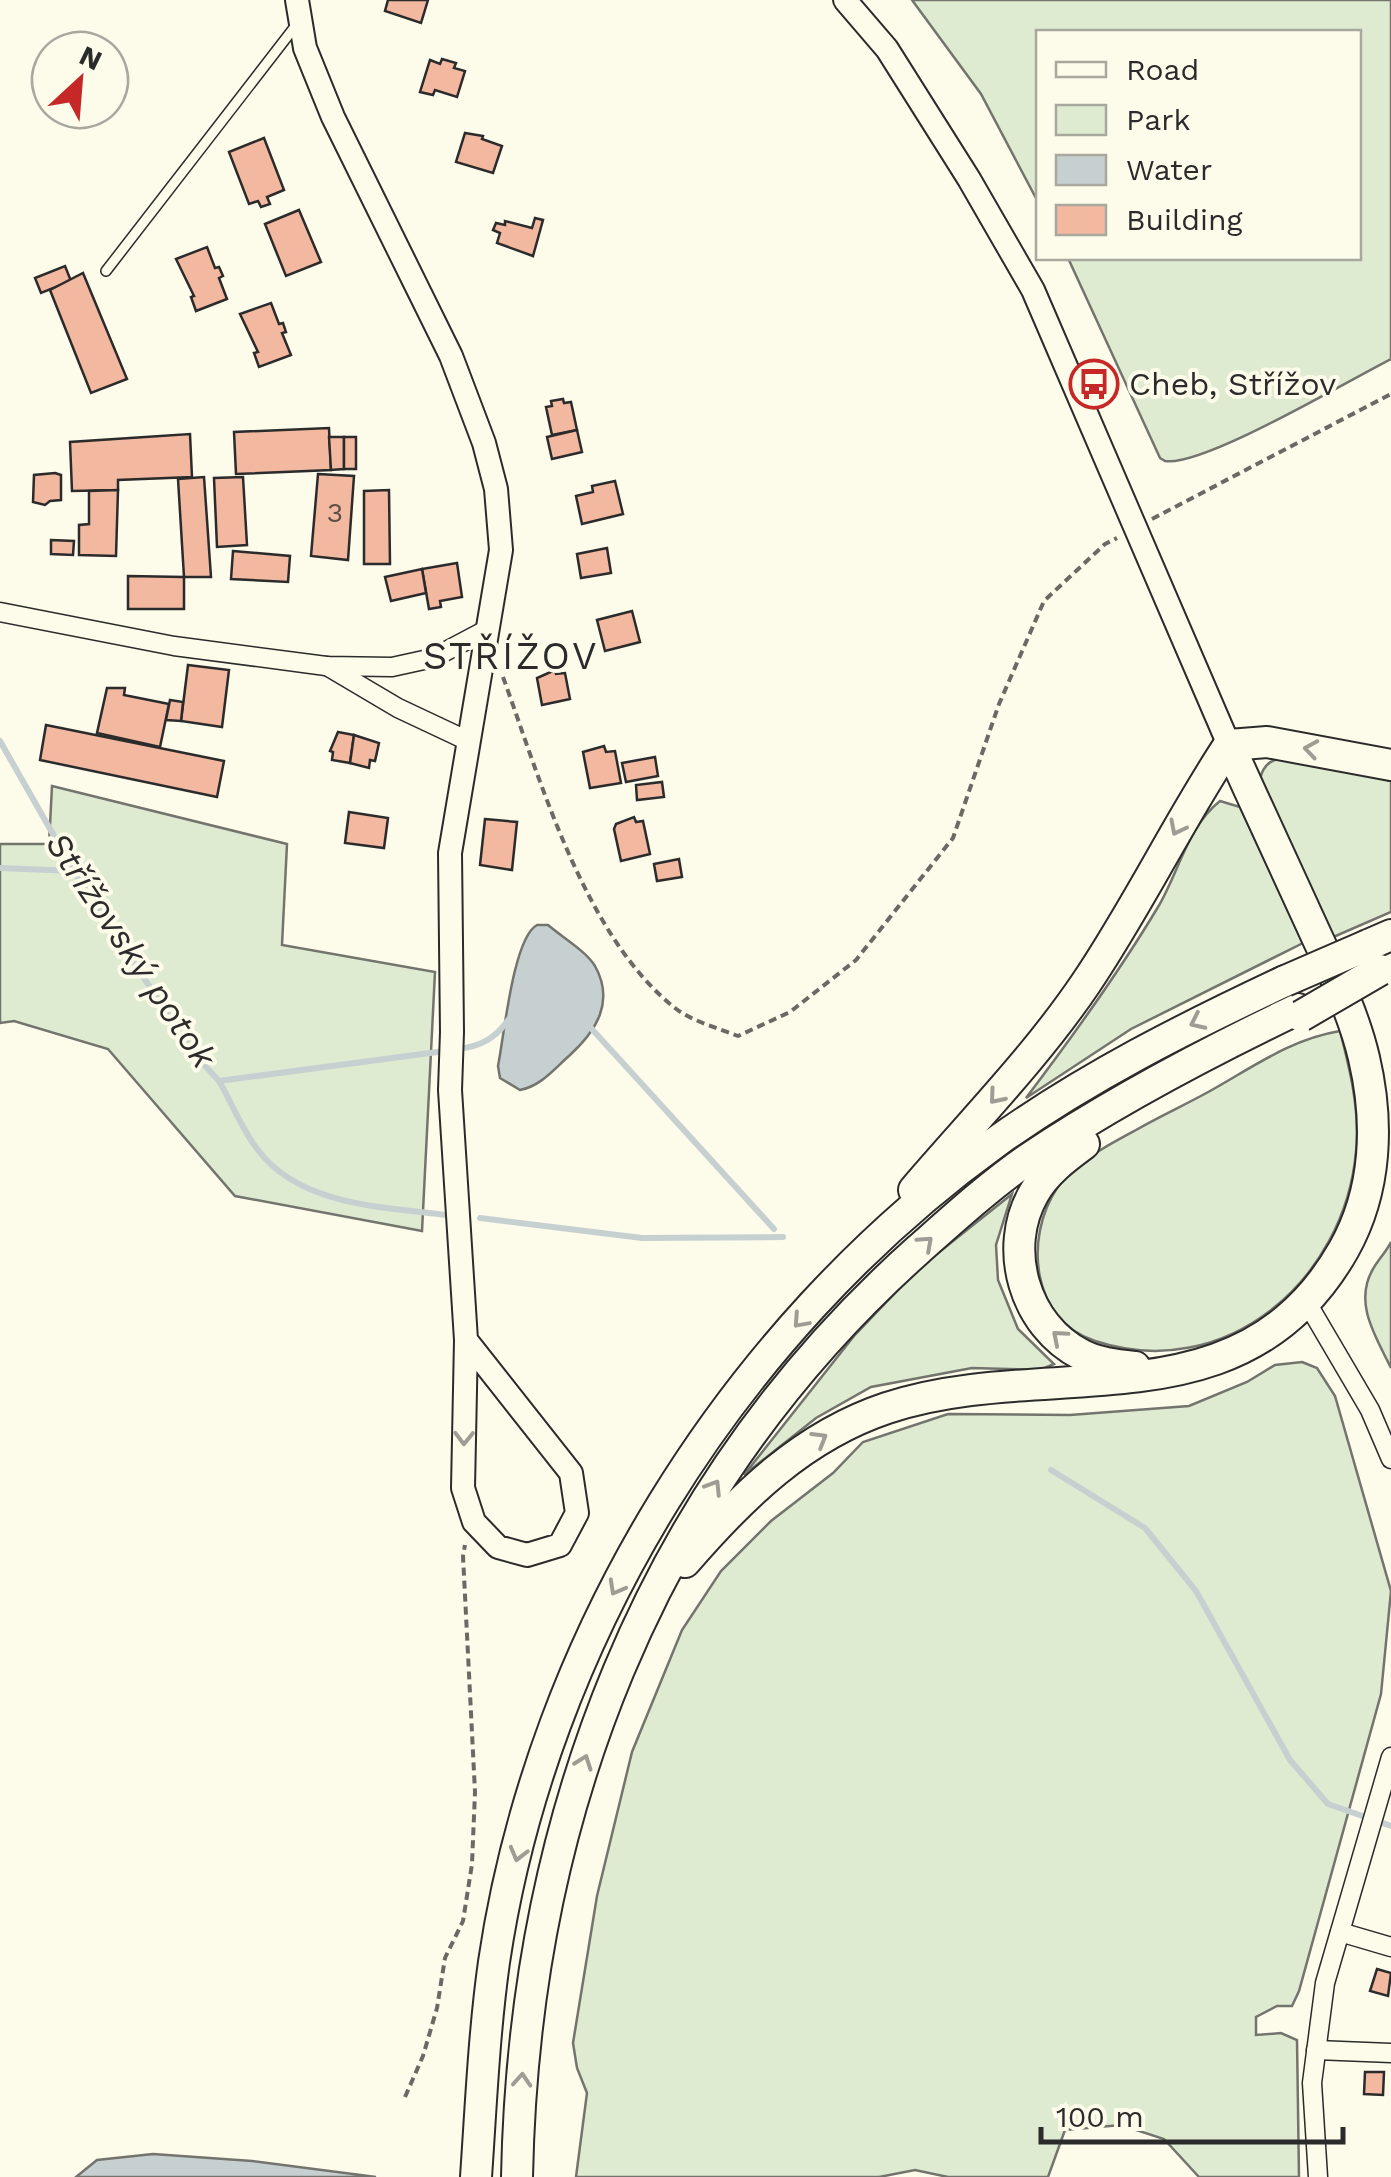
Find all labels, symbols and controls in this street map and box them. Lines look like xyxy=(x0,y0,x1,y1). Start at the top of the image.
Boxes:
north arrow xyxy=(30,30,130,130)
legend xyxy=(1036,30,1361,260)
text: N xyxy=(74,39,107,77)
text: Road xyxy=(1126,52,1199,87)
text: Park xyxy=(1126,102,1191,137)
text: Water xyxy=(1126,152,1212,187)
text: Building xyxy=(1126,202,1243,237)
bus stop icon: Cheb, Střížov xyxy=(1068,358,1120,410)
place label: Cheb, Střížov xyxy=(1129,365,1337,403)
house number: 3 xyxy=(327,496,343,529)
district label: STŘÍŽOV xyxy=(423,633,599,678)
one-way arrow xyxy=(1302,739,1319,760)
one-way arrow xyxy=(1170,817,1189,835)
water label: Střížovský potok xyxy=(37,824,226,1077)
one-way arrow xyxy=(1189,1010,1207,1030)
one-way arrow xyxy=(990,1085,1008,1103)
one-way arrow xyxy=(914,1236,933,1254)
one-way arrow xyxy=(794,1309,812,1328)
one-way arrow xyxy=(1052,1330,1070,1348)
one-way arrow xyxy=(454,1430,475,1446)
one-way arrow xyxy=(809,1432,827,1451)
one-way arrow xyxy=(702,1480,721,1498)
one-way arrow xyxy=(609,1577,629,1595)
one-way arrow xyxy=(572,1754,593,1771)
one-way arrow xyxy=(508,1845,529,1862)
one-way arrow xyxy=(511,2071,533,2087)
scale bar xyxy=(1041,2082,1344,2144)
text: 100 m xyxy=(1056,2099,1144,2134)

